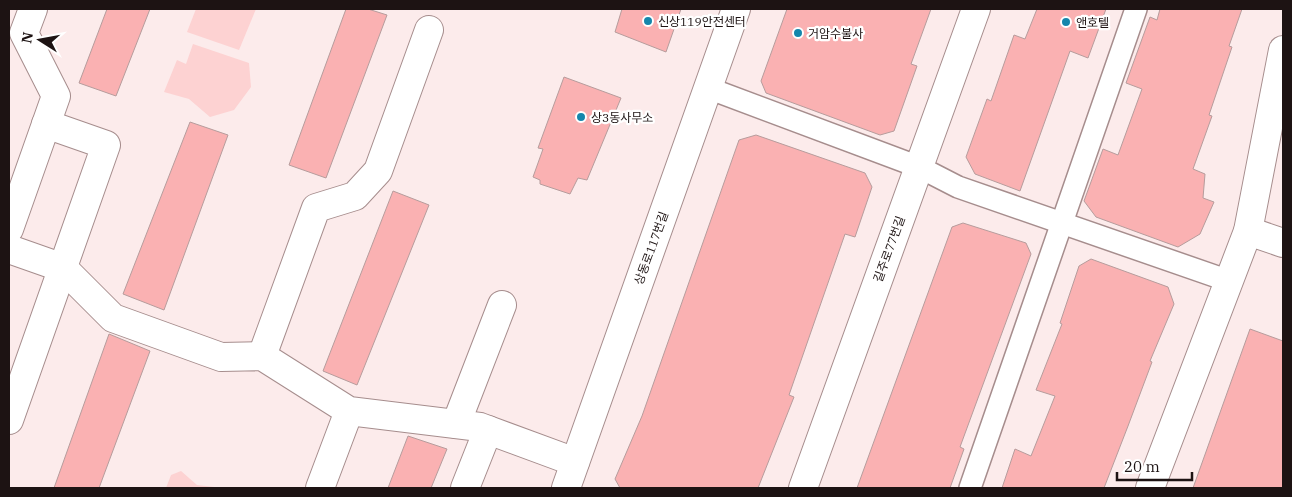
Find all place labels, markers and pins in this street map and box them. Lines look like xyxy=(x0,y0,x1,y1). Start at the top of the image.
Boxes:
place label: 신상119안전센터 xyxy=(658,14,746,29)
marker: 신상119안전센터 xyxy=(642,15,654,27)
place label: 앤호텔 xyxy=(1076,15,1109,30)
marker: 앤호텔 xyxy=(1060,16,1072,28)
place label: 거암수불사 xyxy=(808,26,863,41)
marker: 거암수불사 xyxy=(792,27,804,39)
place label: 상3동사무소 xyxy=(591,110,653,125)
marker: 상3동사무소 xyxy=(575,111,587,123)

